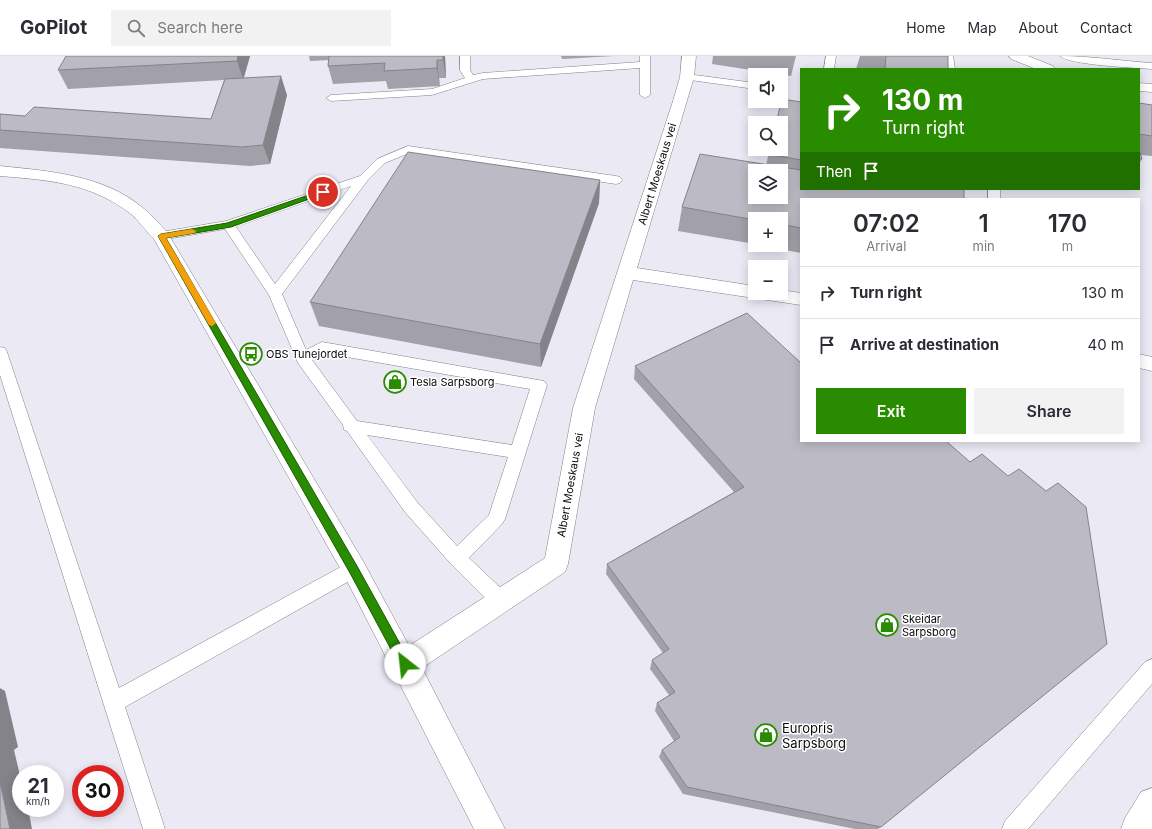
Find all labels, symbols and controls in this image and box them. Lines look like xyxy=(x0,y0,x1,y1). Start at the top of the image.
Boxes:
search box xyxy=(111,10,391,46)
text: GoPilot xyxy=(20,16,87,39)
icon: search xyxy=(125,17,147,39)
text: Search here xyxy=(157,18,243,37)
text: Home xyxy=(906,19,945,36)
text: Map xyxy=(967,19,997,36)
text: About xyxy=(1019,19,1058,36)
text: Contact xyxy=(1080,19,1132,36)
map controls xyxy=(748,68,788,300)
button: sound xyxy=(748,68,788,108)
text: 130 m xyxy=(882,83,963,117)
icon: right xyxy=(816,84,868,136)
button: search xyxy=(748,116,788,156)
text: Turn right xyxy=(882,117,965,138)
street label: Albert Moeskaus vei xyxy=(635,121,679,227)
icon: arrive xyxy=(860,160,882,182)
text: Then xyxy=(816,162,852,181)
button: layers xyxy=(748,164,788,204)
pin xyxy=(306,175,340,209)
icon: arrive xyxy=(312,181,334,203)
text: 07:02 xyxy=(853,209,920,238)
text: 1 xyxy=(979,209,989,238)
text: 170 xyxy=(1048,209,1087,238)
button: + xyxy=(748,212,788,252)
text: Arrival xyxy=(866,238,906,254)
text: min xyxy=(973,238,995,254)
text: m xyxy=(1062,238,1073,254)
button: − xyxy=(748,260,788,300)
icon: right xyxy=(816,282,838,304)
text: Turn right xyxy=(850,283,922,302)
text: 130 m xyxy=(1082,283,1124,302)
icon: arrive xyxy=(816,334,838,356)
text: Arrive at destination xyxy=(850,335,999,354)
text: 40 m xyxy=(1087,335,1124,354)
bus stop icon: OBS Tunejordet xyxy=(238,341,264,367)
place label: OBS Tunejordet xyxy=(266,347,348,361)
shop icon: Tesla Sarpsborg xyxy=(382,369,408,395)
place label: Tesla Sarpsborg xyxy=(410,375,495,389)
button: Exit xyxy=(816,388,966,434)
button: Share xyxy=(974,388,1124,434)
street label: Albert Moeskaus vei xyxy=(554,432,586,538)
shop icon: Skeidar Sarpsborg xyxy=(874,612,900,638)
place label: Skeidar Sarpsborg xyxy=(902,612,956,639)
position arrow xyxy=(384,643,426,685)
place label: Europris Sarpsborg xyxy=(782,720,846,751)
shop icon: Europris Sarpsborg xyxy=(753,722,779,748)
speed limit sign: 30 xyxy=(72,765,124,817)
text: 21 xyxy=(27,774,49,798)
text: km/h xyxy=(26,795,50,807)

